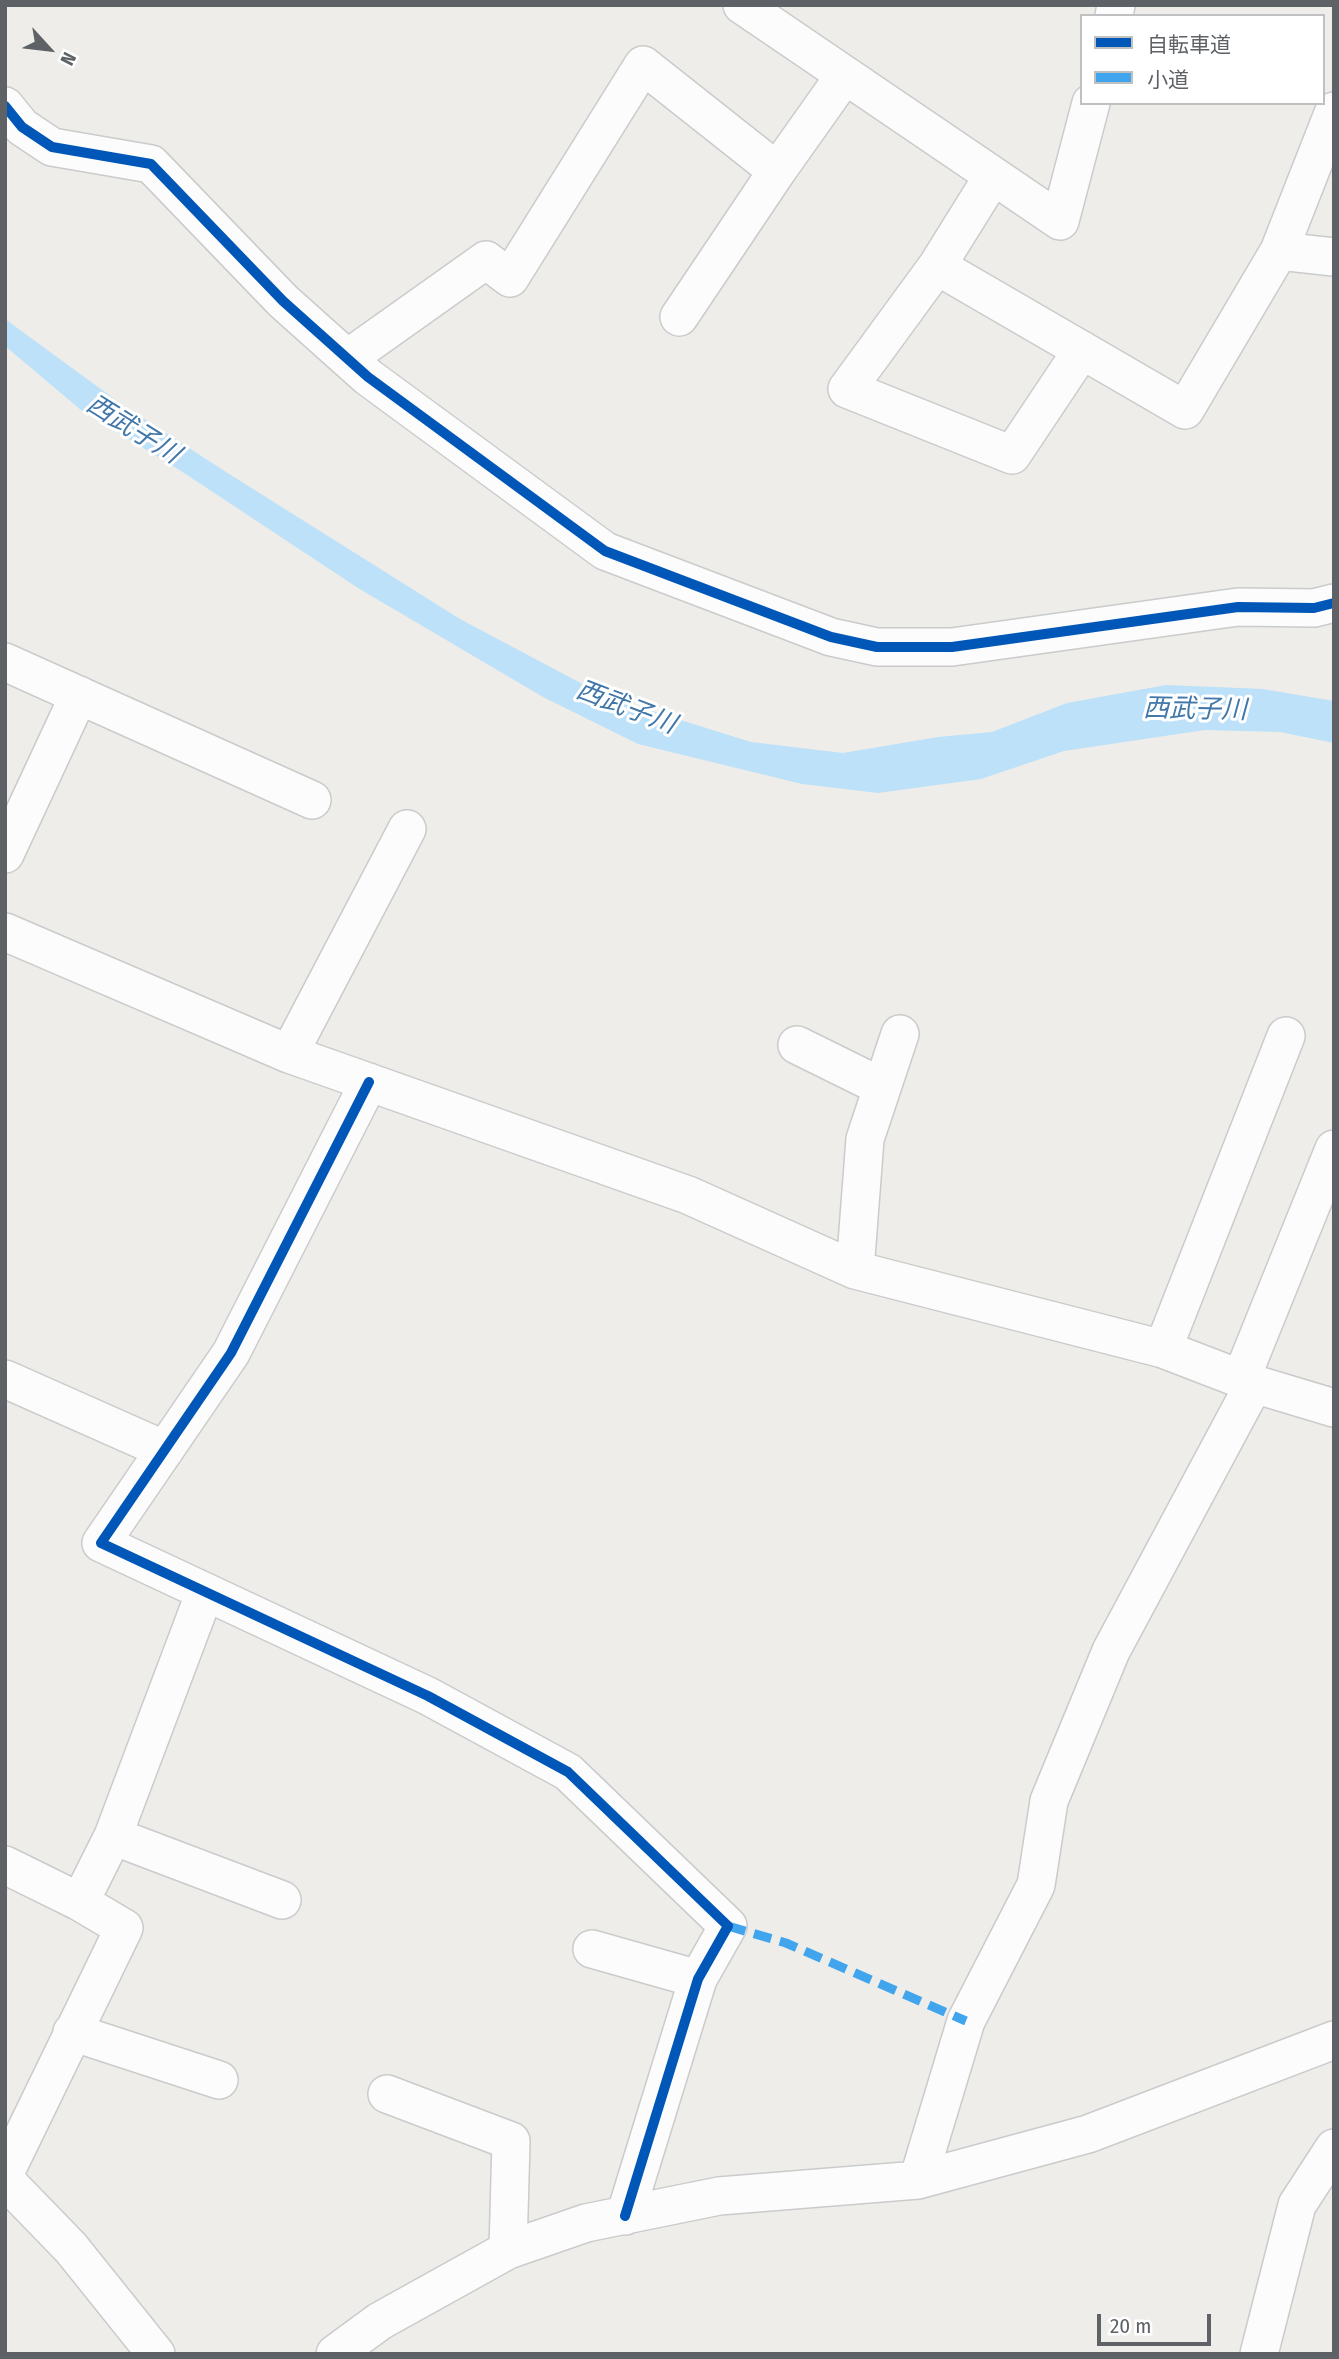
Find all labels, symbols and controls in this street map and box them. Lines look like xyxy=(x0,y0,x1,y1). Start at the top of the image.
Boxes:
north arrow xyxy=(14,14,84,84)
legend xyxy=(1080,14,1325,105)
text: 自転車道 xyxy=(1147,32,1231,58)
text: N xyxy=(55,48,81,69)
text: 小道 xyxy=(1147,67,1189,93)
water label: 西武子川 xyxy=(81,389,185,471)
water label: 西武子川 xyxy=(572,675,680,741)
water label: 西武子川 xyxy=(1143,693,1247,727)
scale bar xyxy=(1101,2300,1215,2344)
text: 20 m xyxy=(1110,2313,1151,2339)

